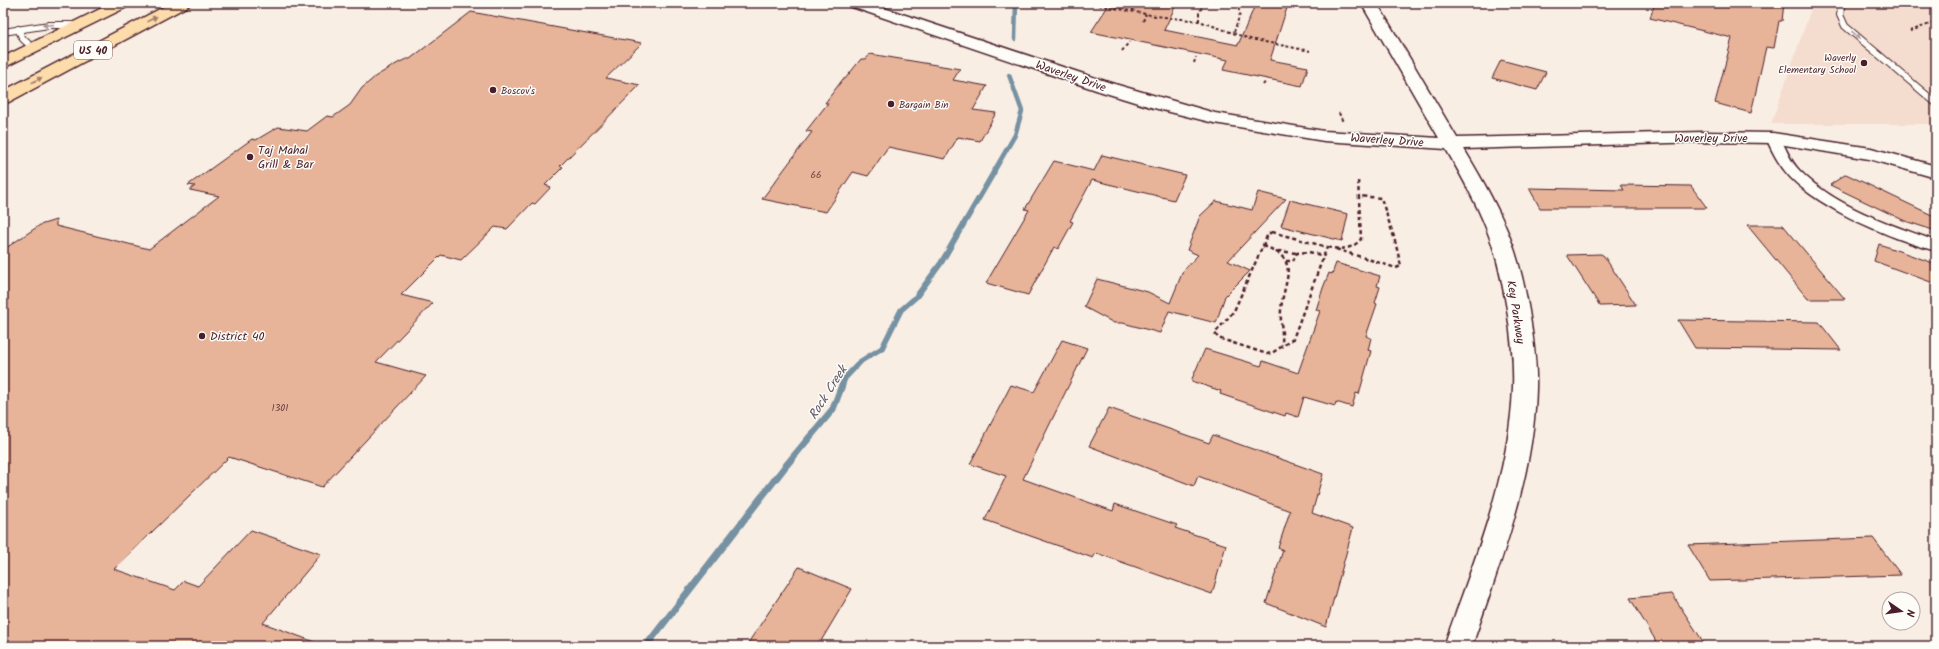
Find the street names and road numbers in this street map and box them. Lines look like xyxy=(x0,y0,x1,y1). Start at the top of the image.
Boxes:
road number: US 40 xyxy=(74,41,112,59)
street label: Waverley Drive xyxy=(1033,56,1109,98)
street label: Waverley Drive xyxy=(1350,128,1425,153)
street label: Waverley Drive xyxy=(1674,129,1748,148)
street label: Key Parkway xyxy=(1501,279,1530,346)

